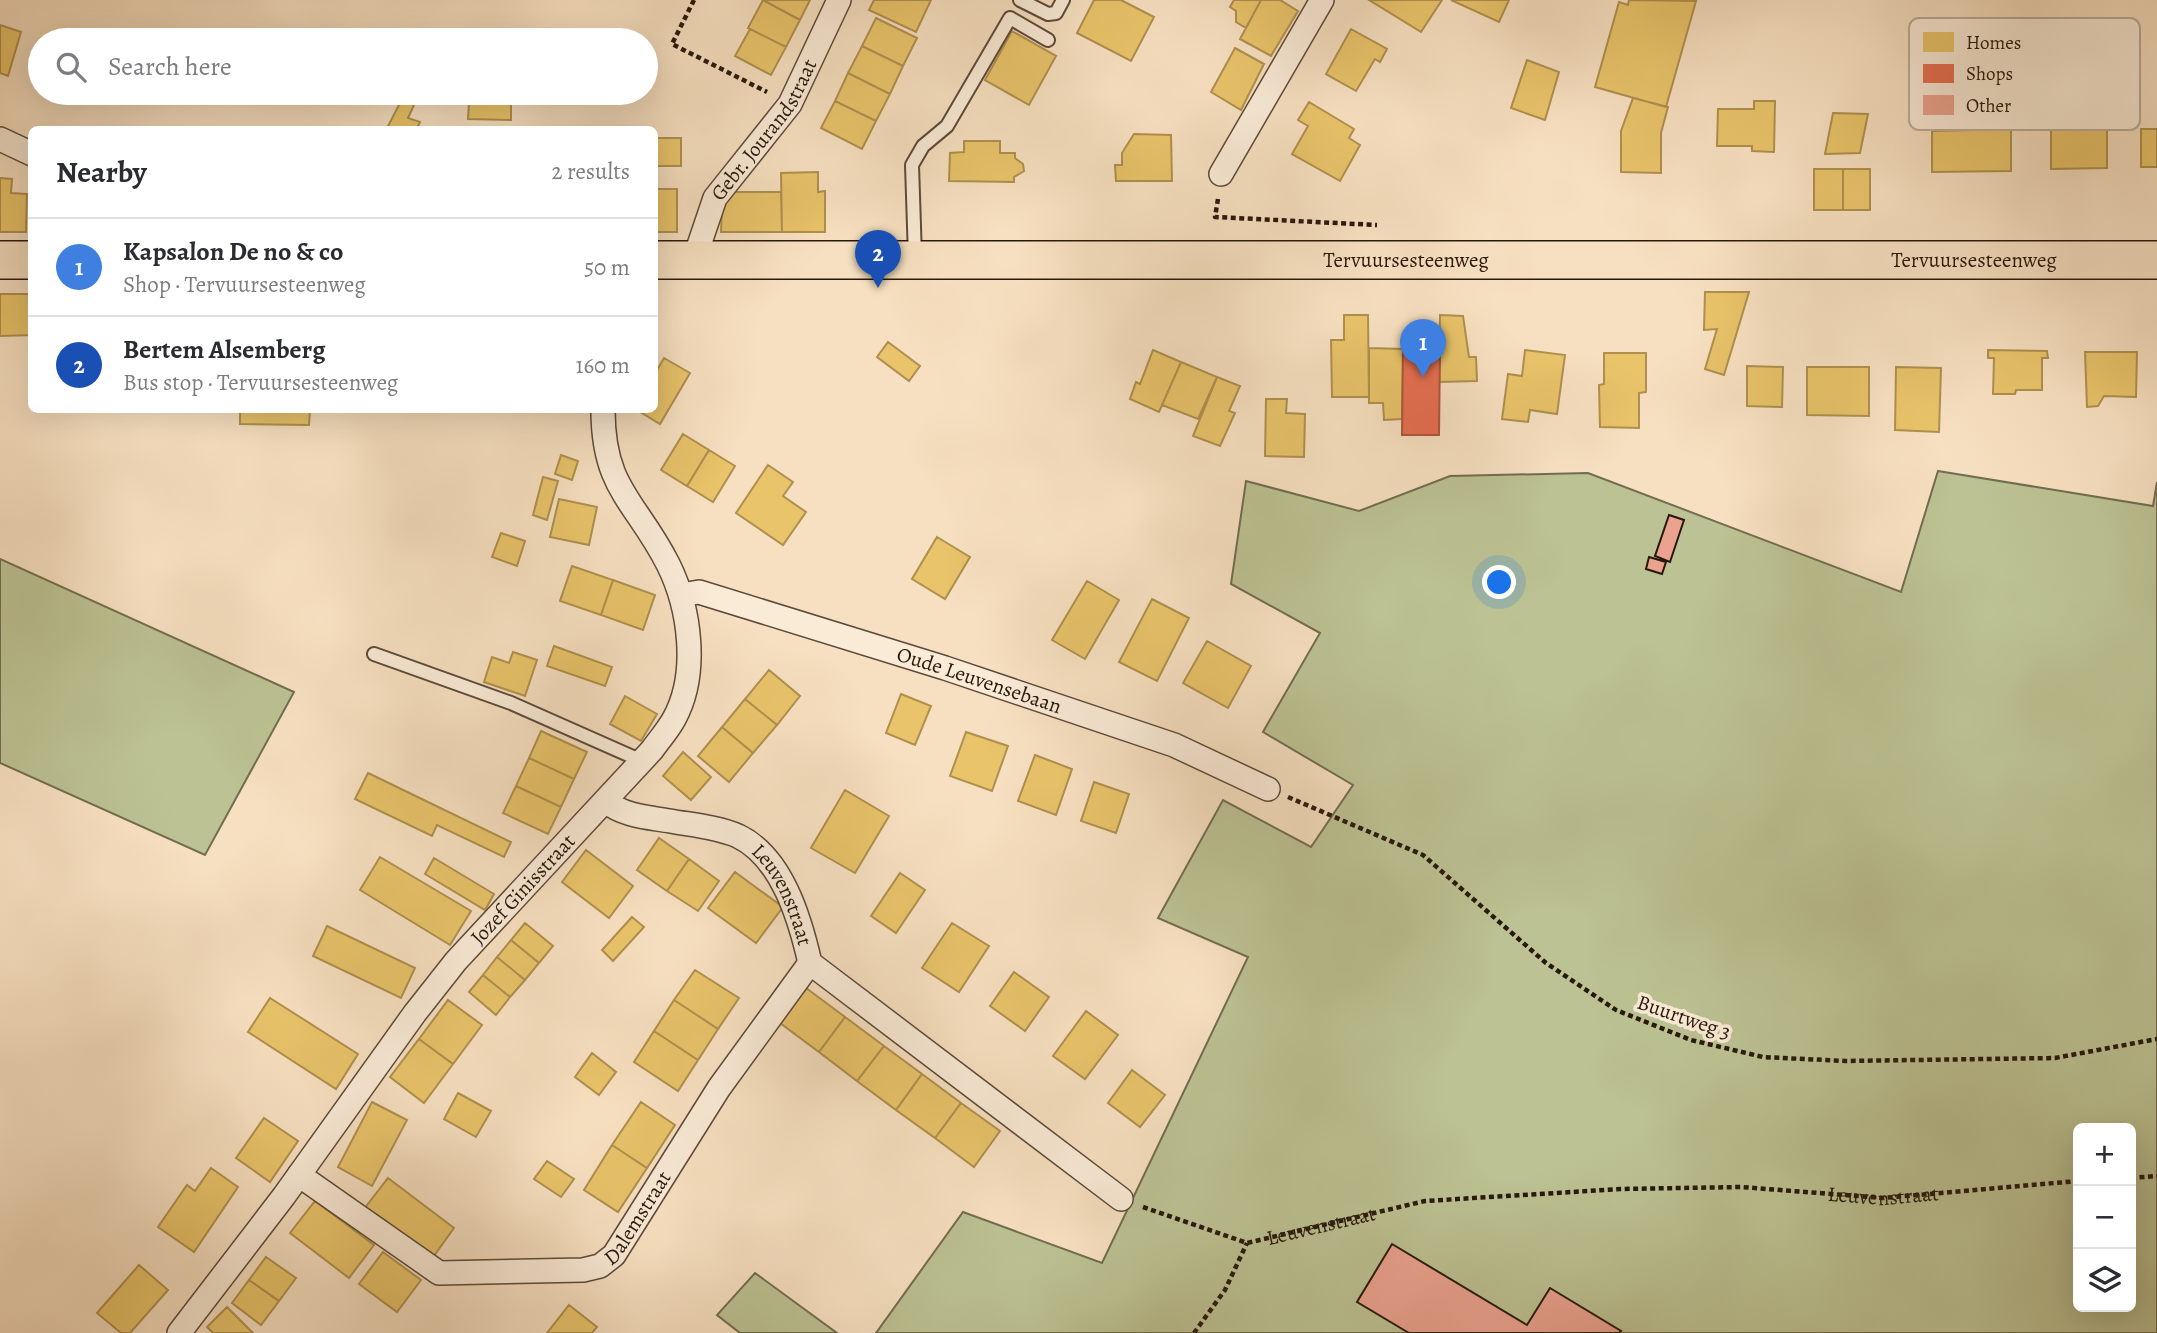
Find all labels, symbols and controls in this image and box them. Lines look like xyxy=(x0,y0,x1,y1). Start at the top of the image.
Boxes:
legend xyxy=(1909,18,2140,130)
search box xyxy=(28,28,658,105)
text: Homes xyxy=(1966,30,2021,56)
icon: search xyxy=(52,48,90,86)
text: Search here xyxy=(108,49,232,84)
street label: Gebr. Jourandstraat xyxy=(704,54,823,206)
text: Shops xyxy=(1966,61,2013,87)
text: Other xyxy=(1966,93,2011,119)
text: Nearby xyxy=(56,152,147,192)
text: 2 results xyxy=(552,156,630,187)
pin: 2 xyxy=(855,230,901,288)
text: Kapsalon De no & co xyxy=(123,234,343,269)
street label: Tervuursesteenweg xyxy=(1323,246,1489,274)
street label: Tervuursesteenweg xyxy=(1891,246,2057,274)
text: 1 xyxy=(75,252,83,283)
text: 50 m xyxy=(584,252,630,283)
text: Shop · Tervuursesteenweg xyxy=(123,269,366,300)
pin: 1 xyxy=(1400,319,1446,377)
text: Bertem Alsemberg xyxy=(123,332,325,367)
text: 2 xyxy=(73,350,85,381)
text: 160 m xyxy=(576,350,630,381)
text: Bus stop · Tervuursesteenweg xyxy=(123,367,398,398)
your location xyxy=(1482,565,1516,599)
street label: Oude Leuvensebaan xyxy=(893,640,1065,720)
street label: Jozef Ginisstraat xyxy=(464,828,581,951)
street label: Leuvenstraat xyxy=(746,837,819,949)
street label: Buurtweg 3 xyxy=(1633,988,1735,1046)
map controls xyxy=(2073,1123,2136,1312)
button: + xyxy=(2073,1123,2136,1186)
street label: Dalemstraat xyxy=(598,1165,678,1272)
street label: Leuvenstraat xyxy=(1827,1179,1940,1212)
button: − xyxy=(2073,1186,2136,1249)
street label: Leuvenstraat xyxy=(1264,1199,1378,1252)
button: layers xyxy=(2073,1249,2136,1312)

